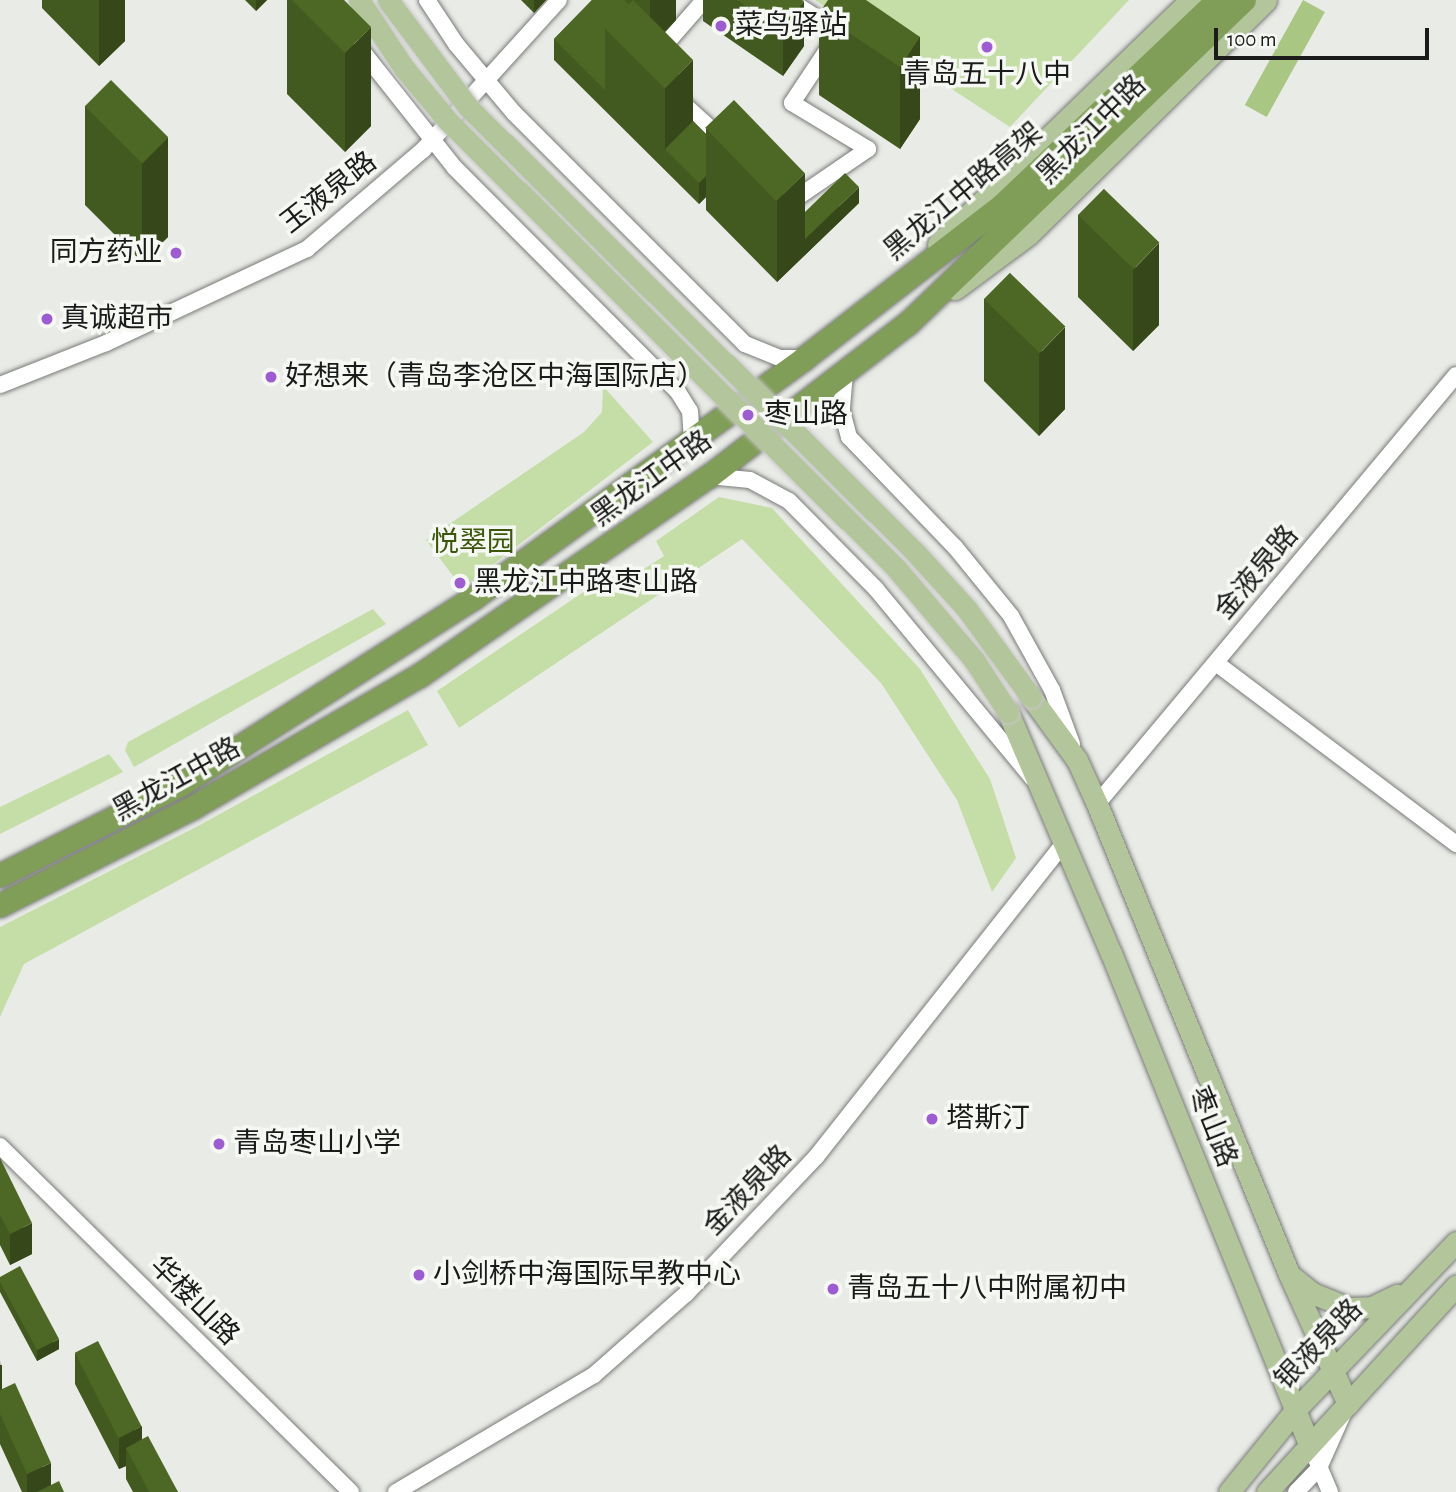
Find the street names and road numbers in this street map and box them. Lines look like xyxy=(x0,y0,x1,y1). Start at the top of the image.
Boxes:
street label: 黑龙江中路 xyxy=(1031,69,1153,191)
street label: 黑龙江中路高架 xyxy=(878,116,1050,268)
street label: 玉液泉路 xyxy=(275,145,383,241)
street label: 黑龙江中路 xyxy=(585,424,719,534)
street label: 金液泉路 xyxy=(1208,519,1306,627)
street label: 黑龙江中路 xyxy=(108,731,246,829)
street label: 枣山路 xyxy=(1181,1082,1243,1172)
street label: 金液泉路 xyxy=(697,1139,799,1243)
street label: 华楼山路 xyxy=(143,1250,245,1352)
street label: 银液泉路 xyxy=(1268,1293,1370,1397)

